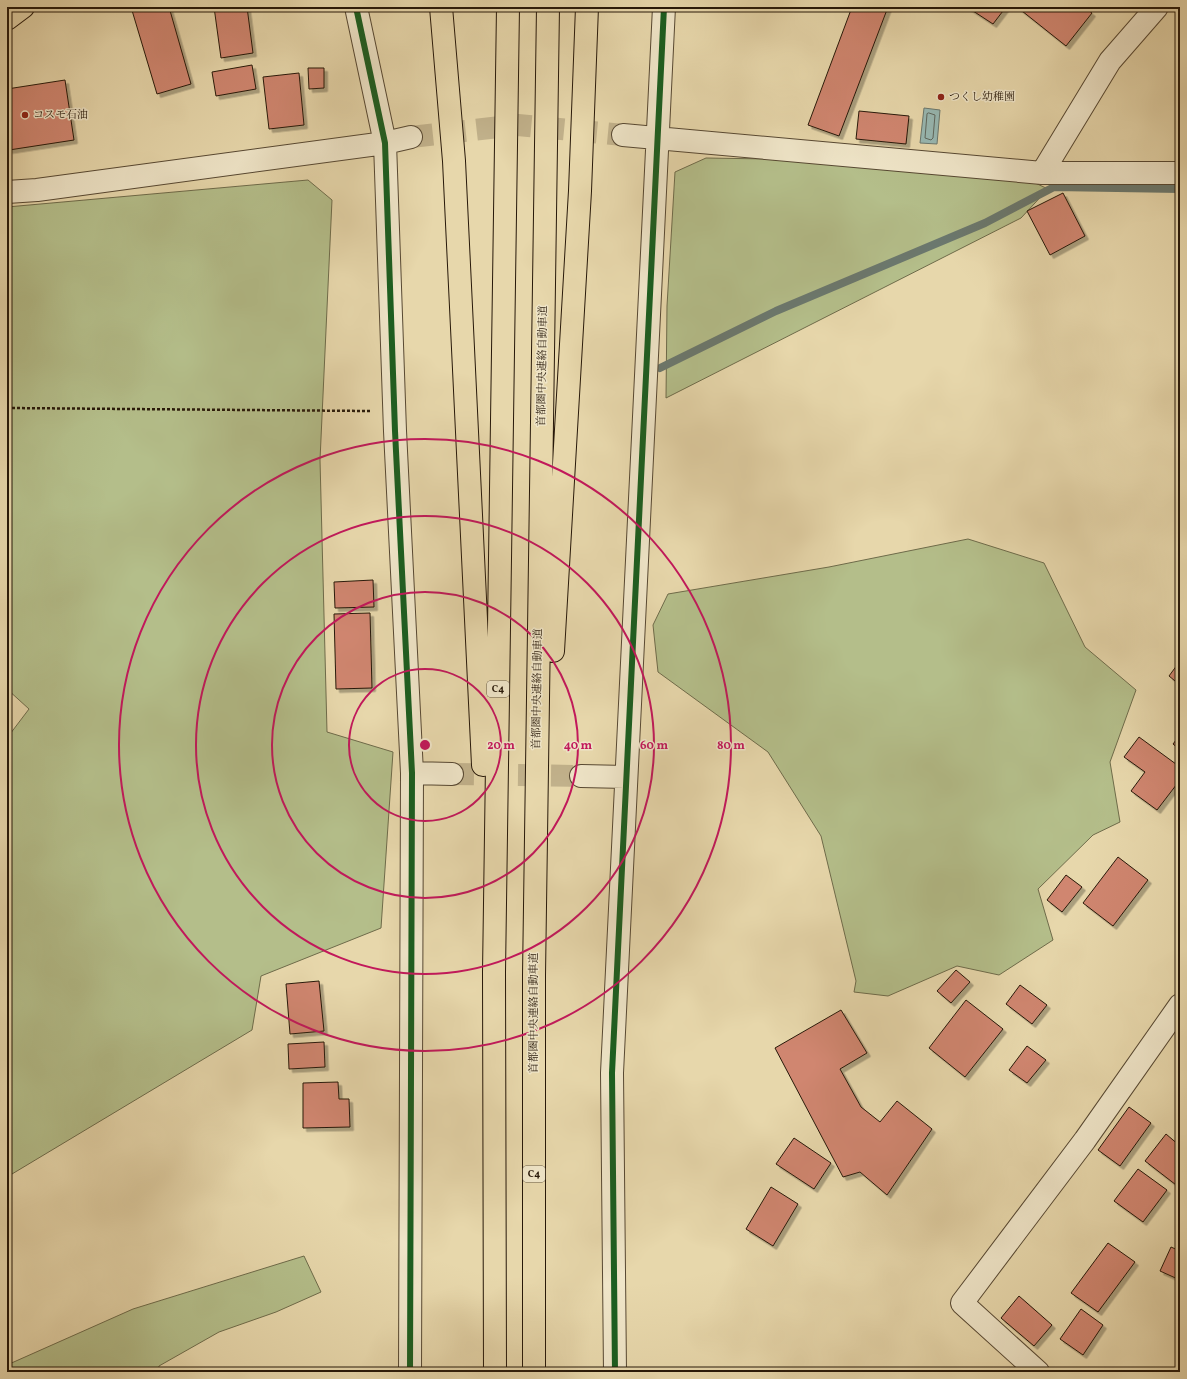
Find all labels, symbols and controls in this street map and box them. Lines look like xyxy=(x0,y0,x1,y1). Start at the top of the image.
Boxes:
place label: つくし幼稚園 xyxy=(949,90,1015,105)
marker: つくし幼稚園 xyxy=(936,92,946,102)
place label: コスモ石油 xyxy=(33,108,88,123)
marker: コスモ石油 xyxy=(20,110,30,120)
street label: 首都圏中央連絡自動車道 xyxy=(534,305,552,427)
street label: 首都圏中央連絡自動車道 xyxy=(529,628,547,750)
road number: C4 xyxy=(487,681,509,697)
centre of rings xyxy=(418,738,432,752)
text: 20 m xyxy=(487,738,515,754)
text: 40 m xyxy=(564,738,593,754)
text: 60 m xyxy=(640,738,668,754)
text: 80 m xyxy=(717,738,745,754)
street label: 首都圏中央連絡自動車道 xyxy=(527,953,542,1074)
road number: C4 xyxy=(523,1166,545,1182)

